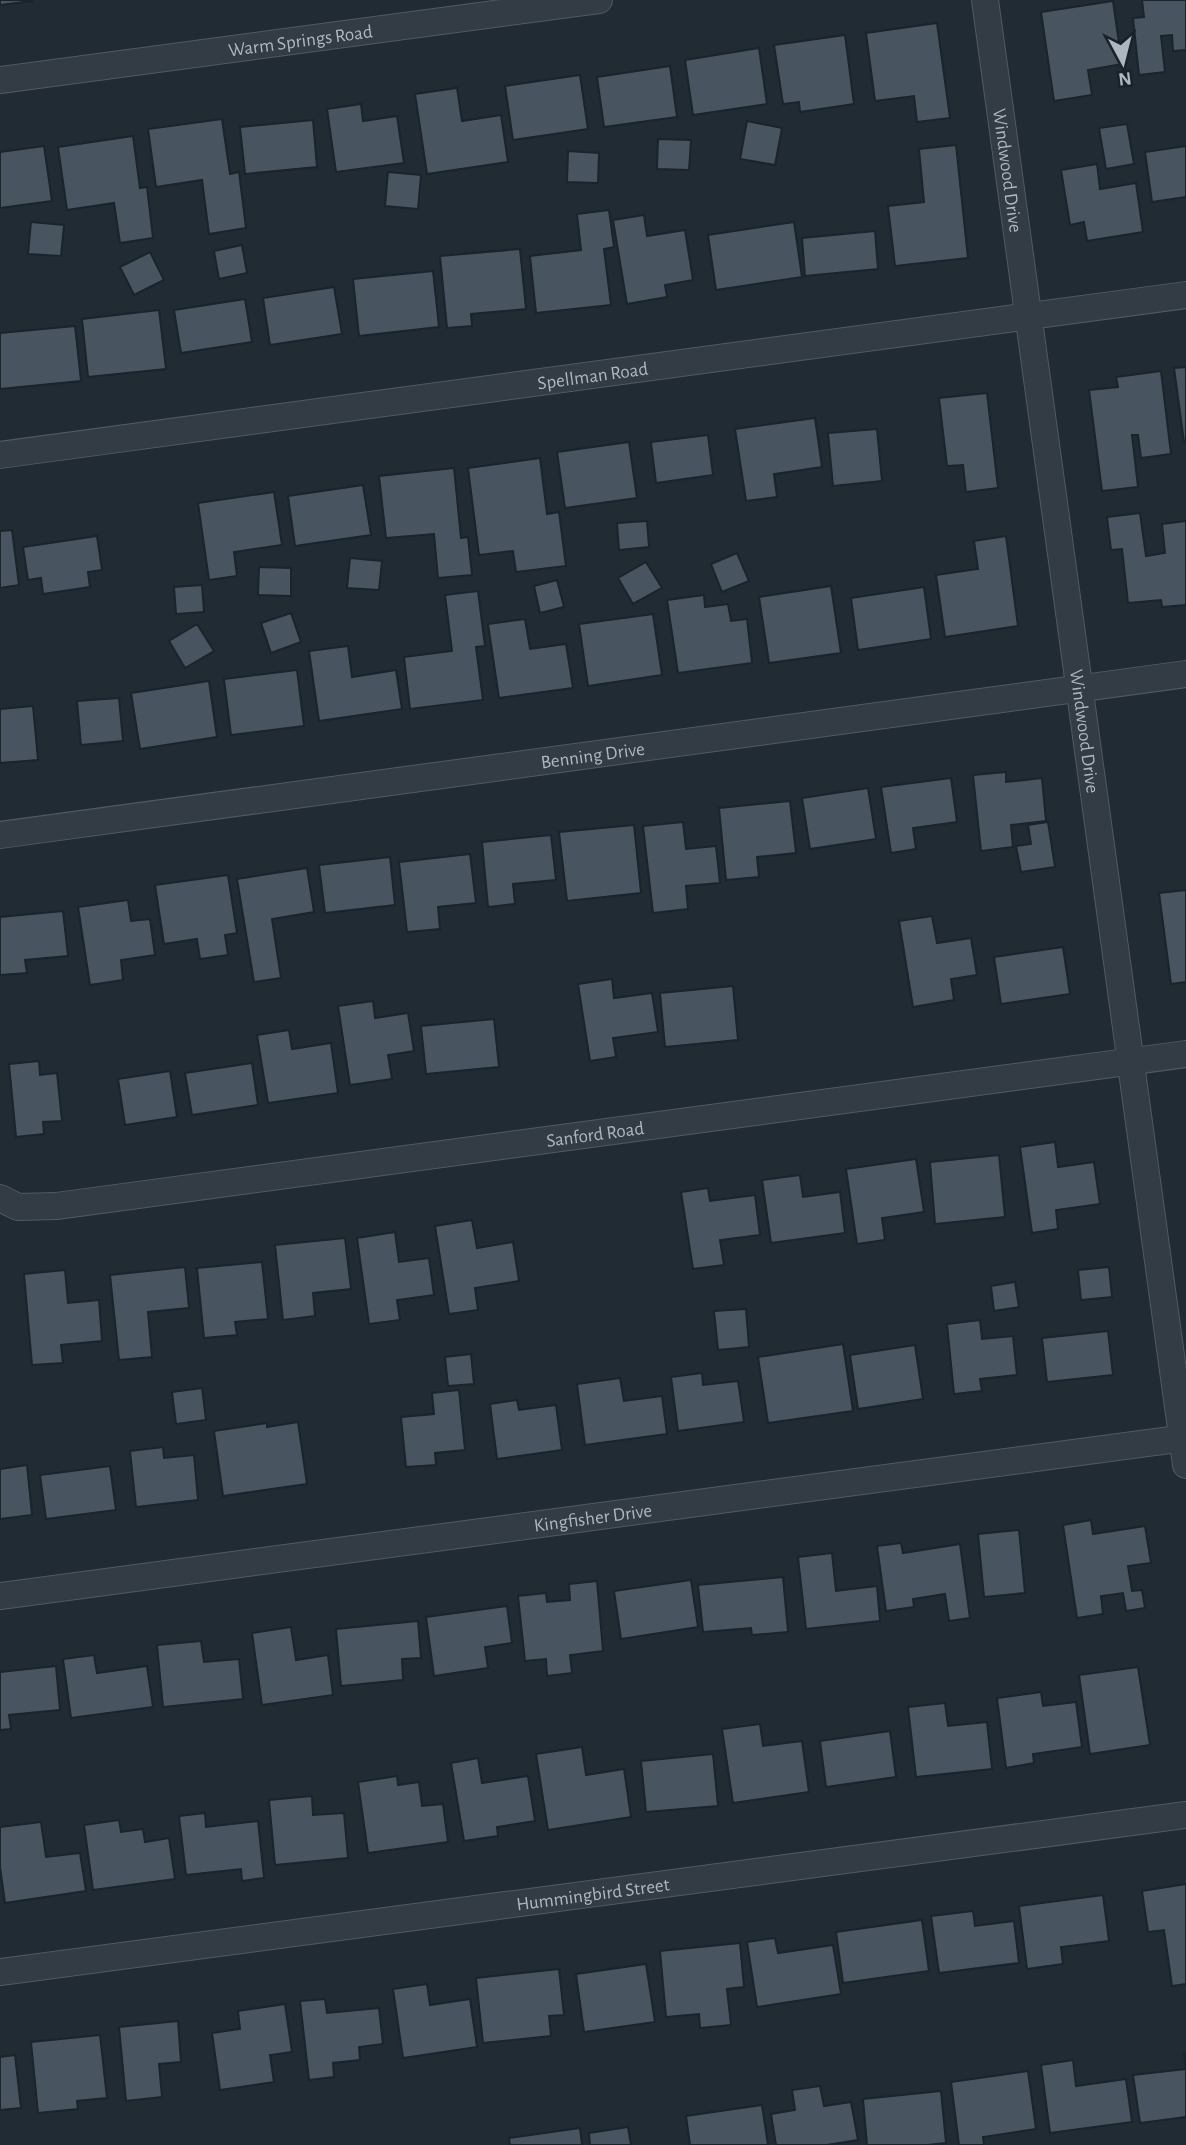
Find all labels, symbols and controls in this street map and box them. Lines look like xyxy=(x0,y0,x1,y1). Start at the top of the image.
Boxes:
street label: Warm Springs Road xyxy=(227,22,374,60)
north arrow xyxy=(1088,28,1158,98)
text: N xyxy=(1117,68,1133,89)
street label: Windwood Drive xyxy=(989,107,1025,234)
street label: Spellman Road xyxy=(536,360,649,393)
street label: Windwood Drive xyxy=(1066,668,1102,795)
street label: Benning Drive xyxy=(540,740,646,772)
street label: Sanford Road xyxy=(545,1119,645,1151)
street label: Kingfisher Drive xyxy=(533,1501,653,1536)
street label: Hummingbird Street xyxy=(515,1875,671,1915)

